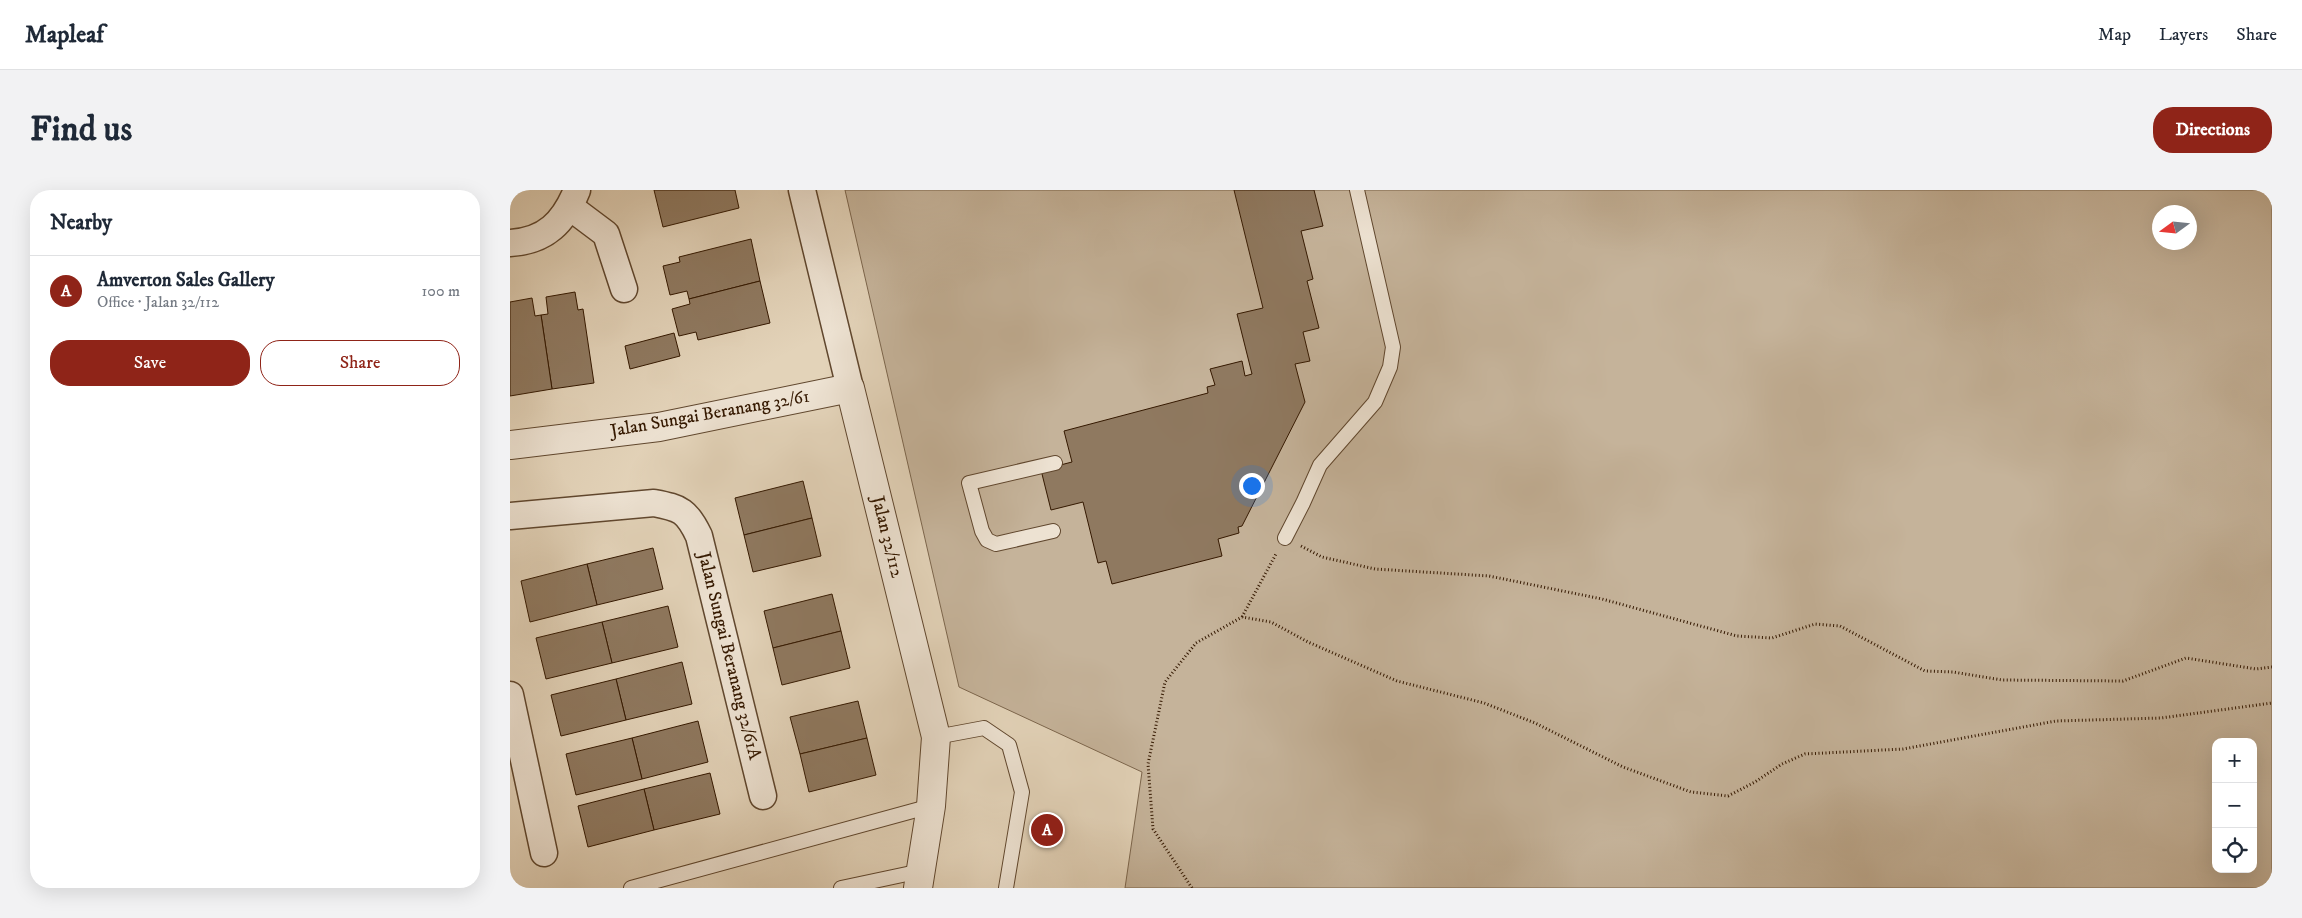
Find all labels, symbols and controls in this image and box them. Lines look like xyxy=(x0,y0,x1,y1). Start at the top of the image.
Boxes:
text: Mapleaf xyxy=(25,20,104,50)
text: Map xyxy=(2098,24,2131,46)
text: Layers xyxy=(2159,24,2208,46)
text: Share xyxy=(2236,24,2277,46)
button: Directions xyxy=(2153,107,2272,153)
text: Find us xyxy=(30,108,132,152)
north arrow xyxy=(2152,205,2197,250)
text: Nearby xyxy=(50,210,112,236)
text: Amverton Sales Gallery xyxy=(97,269,274,292)
text: A xyxy=(61,281,71,301)
text: 100 m xyxy=(422,281,460,301)
text: Office · Jalan 32/112 xyxy=(97,292,219,312)
button: Save xyxy=(50,340,250,386)
button: Share xyxy=(260,340,460,386)
street label: Jalan Sungai Beranang 32/61 xyxy=(607,386,811,443)
your location xyxy=(1239,473,1265,499)
street label: Jalan 32/112 xyxy=(866,492,908,580)
street label: Jalan Sungai Beranang 32/61A xyxy=(692,548,766,763)
map controls xyxy=(2212,738,2257,873)
button: + xyxy=(2212,738,2257,783)
button: − xyxy=(2212,783,2257,828)
pin: A xyxy=(1031,811,1063,849)
button: locate xyxy=(2212,828,2257,873)

